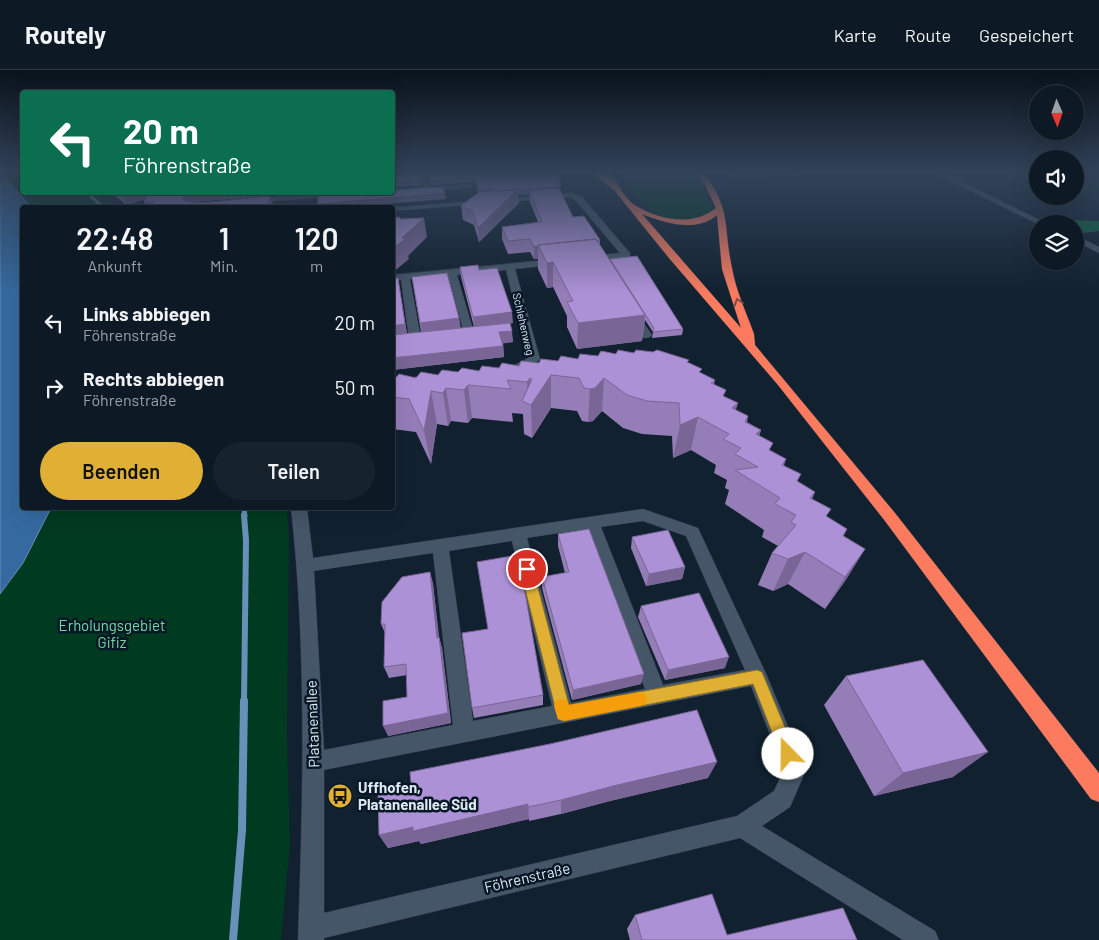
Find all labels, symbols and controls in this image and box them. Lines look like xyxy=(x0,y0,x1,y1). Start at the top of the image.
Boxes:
text: Routely xyxy=(25,20,106,49)
text: Karte xyxy=(834,24,877,46)
text: Route xyxy=(905,24,951,46)
text: Gespeichert xyxy=(979,24,1074,46)
north arrow xyxy=(1029,85,1084,140)
map controls xyxy=(1029,85,1084,270)
text: 20 m xyxy=(123,109,199,151)
icon: left xyxy=(40,110,105,175)
button: sound xyxy=(1029,150,1084,205)
text: Föhrenstraße xyxy=(123,151,252,177)
button: layers xyxy=(1029,215,1084,270)
text: 22:48 xyxy=(76,220,154,256)
text: 1 xyxy=(219,220,229,256)
text: 120 xyxy=(295,220,339,256)
text: Ankunft xyxy=(87,256,142,275)
text: Min. xyxy=(210,256,238,275)
text: m xyxy=(310,256,323,275)
street label: Schlehenweg xyxy=(511,292,538,357)
one-way arrow xyxy=(734,299,744,307)
text: Links abbiegen xyxy=(83,302,210,325)
icon: left xyxy=(40,309,68,337)
text: 20 m xyxy=(335,311,375,334)
text: Föhrenstraße xyxy=(83,325,176,344)
text: Rechts abbiegen xyxy=(83,367,224,390)
icon: right xyxy=(40,374,68,402)
text: 50 m xyxy=(335,376,375,399)
text: Föhrenstraße xyxy=(83,390,176,409)
button: Beenden xyxy=(40,442,203,500)
button: Teilen xyxy=(213,442,375,500)
pin xyxy=(506,548,548,590)
icon: arrive xyxy=(513,555,541,583)
park label: Erholungsgebiet Gifiz xyxy=(59,616,165,651)
street label: Platanenallee xyxy=(301,680,323,768)
position arrow xyxy=(761,727,813,779)
place label: Uffhofen, Platanenallee Süd xyxy=(358,778,477,813)
bus stop icon: Uffhofen, Platanenallee Süd xyxy=(327,783,353,809)
street label: Föhrenstraße xyxy=(482,858,572,896)

